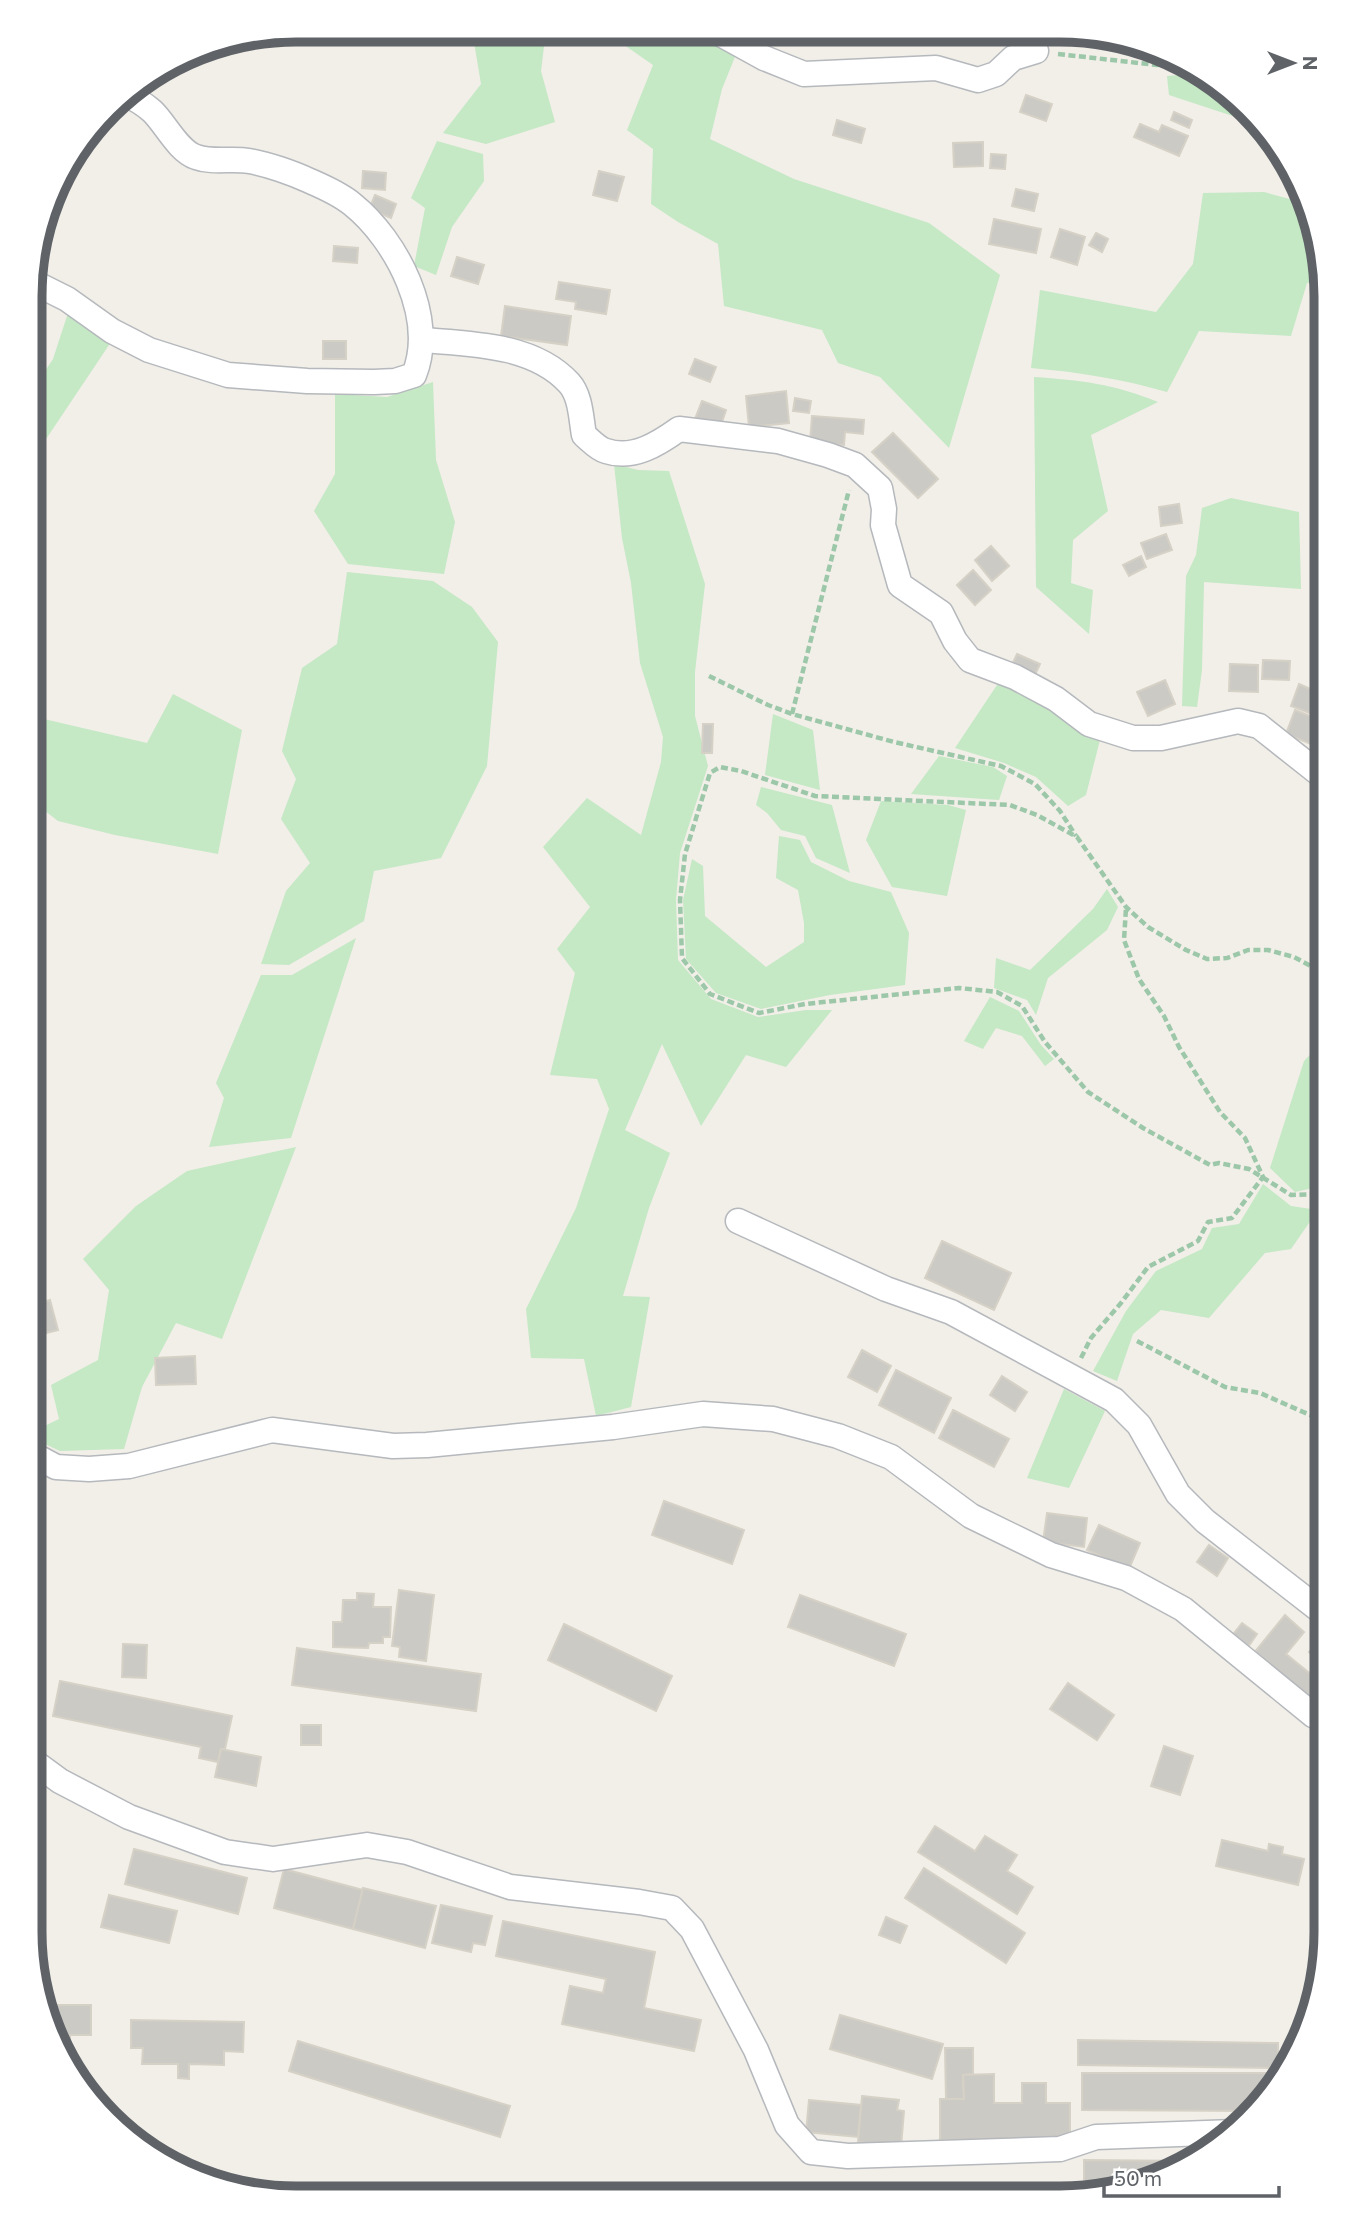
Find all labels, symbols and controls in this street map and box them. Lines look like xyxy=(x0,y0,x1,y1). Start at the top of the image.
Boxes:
north arrow xyxy=(1258,28,1328,98)
text: N xyxy=(1299,56,1322,70)
scale bar xyxy=(1104,2154,1279,2198)
text: 50 m xyxy=(1114,2165,1162,2190)

